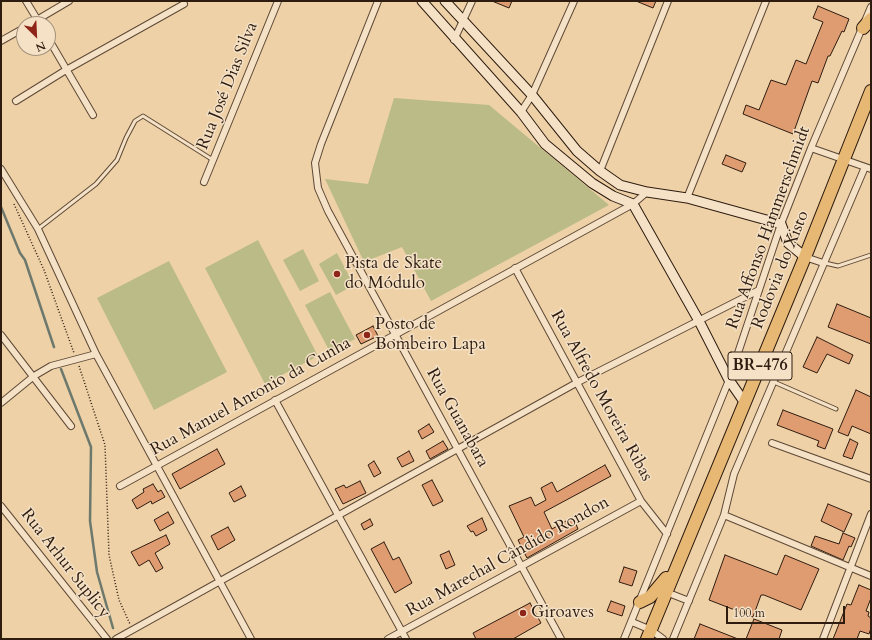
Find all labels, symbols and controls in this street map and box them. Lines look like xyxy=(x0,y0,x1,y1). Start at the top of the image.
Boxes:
north arrow xyxy=(16,16,56,56)
street label: Rua José Dias Silva xyxy=(193,19,263,153)
text: N xyxy=(33,38,48,55)
street label: Rua Affonso Hammerschmidt xyxy=(723,124,815,332)
street label: Rodovia do Xisto xyxy=(748,208,814,332)
place label: Pista de Skate do Módulo xyxy=(345,254,442,294)
marker: Pista de Skate do Módulo xyxy=(332,269,342,279)
street label: Rua Alfredo Moreira Ribas xyxy=(546,307,656,485)
place label: Posto de Bombeiro Lapa xyxy=(375,315,486,355)
marker: Posto de Bombeiro Lapa xyxy=(362,330,372,340)
street label: Rua Manuel Antonio da Cunha xyxy=(147,333,355,461)
road number: BR-476 xyxy=(728,352,792,380)
street label: Rua Guanabara xyxy=(421,365,493,471)
street label: Rua Marechal Cândido Rondon xyxy=(403,493,613,621)
street label: Rua Arhur Suplicy xyxy=(16,505,114,623)
scale bar xyxy=(728,598,847,624)
place label: Giroaves xyxy=(531,603,594,623)
text: 100 m xyxy=(733,605,765,621)
marker: Giroaves xyxy=(518,608,528,618)

